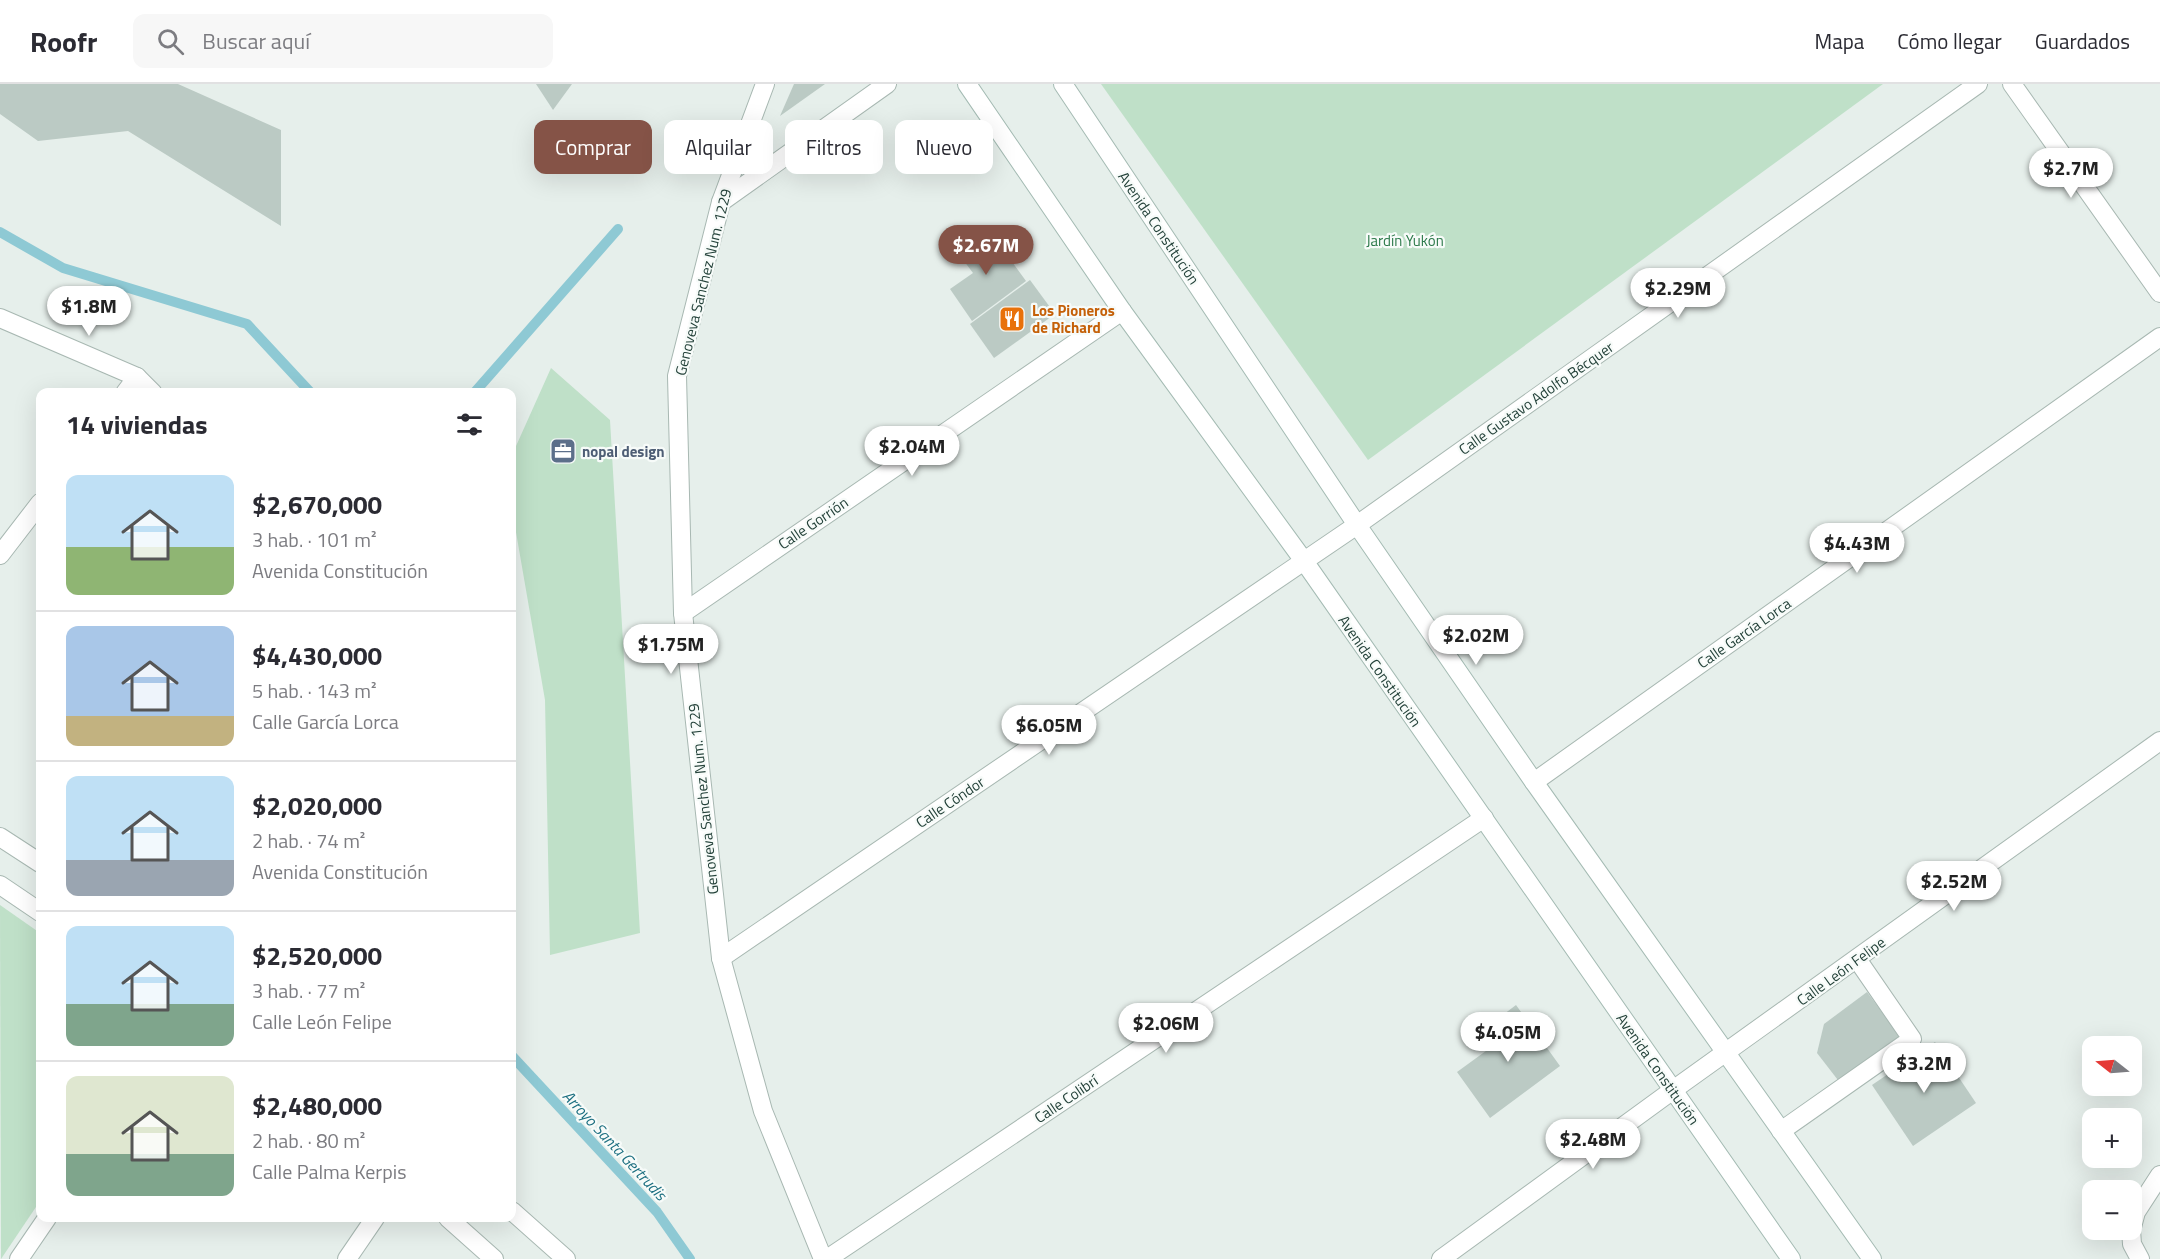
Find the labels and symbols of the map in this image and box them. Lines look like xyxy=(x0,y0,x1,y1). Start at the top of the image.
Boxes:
pin: $2.7M xyxy=(2029,148,2113,199)
street label: Avenida Constitución xyxy=(1113,167,1205,289)
street label: Genoveva Sanchez Num. 1229 xyxy=(669,186,737,378)
pin: $2.67M xyxy=(937,225,1035,276)
park label: Jardín Yukón xyxy=(1366,229,1444,252)
pin: $2.29M xyxy=(1629,268,1727,319)
pin: $1.8M xyxy=(47,286,131,337)
place label: Los Pioneros de Richard xyxy=(1032,299,1115,339)
restaurant icon: Los Pioneros de Richard xyxy=(997,304,1027,334)
street label: Calle Gustavo Adolfo Bécquer xyxy=(1454,336,1618,460)
pin: $2.04M xyxy=(863,426,961,477)
office icon: nopal design xyxy=(548,436,578,466)
place label: nopal design xyxy=(582,440,665,463)
street label: Calle Gorrión xyxy=(773,491,853,555)
pin: $4.43M xyxy=(1808,523,1906,574)
street label: Calle García Lorca xyxy=(1692,592,1796,674)
street label: Avenida Constitución xyxy=(1333,610,1427,732)
pin: $2.02M xyxy=(1427,615,1525,666)
pin: $1.75M xyxy=(622,624,720,675)
street label: Genoveva Sanchez Num. 1229 xyxy=(682,702,724,896)
pin: $6.05M xyxy=(1000,705,1098,756)
street label: Calle Cóndor xyxy=(911,771,989,833)
pin: $2.52M xyxy=(1905,861,2003,912)
street label: Calle León Felipe xyxy=(1792,931,1890,1011)
pin: $2.06M xyxy=(1117,1003,1215,1054)
street label: Avenida Constitución xyxy=(1611,1008,1705,1130)
pin: $4.05M xyxy=(1459,1012,1557,1063)
north arrow xyxy=(2082,1036,2142,1096)
pin: $3.2M xyxy=(1882,1043,1966,1094)
street label: Calle Colibrí xyxy=(1030,1068,1104,1129)
water label: Arroyo Santa Gertrudis xyxy=(557,1084,673,1206)
pin: $2.48M xyxy=(1544,1119,1642,1170)

